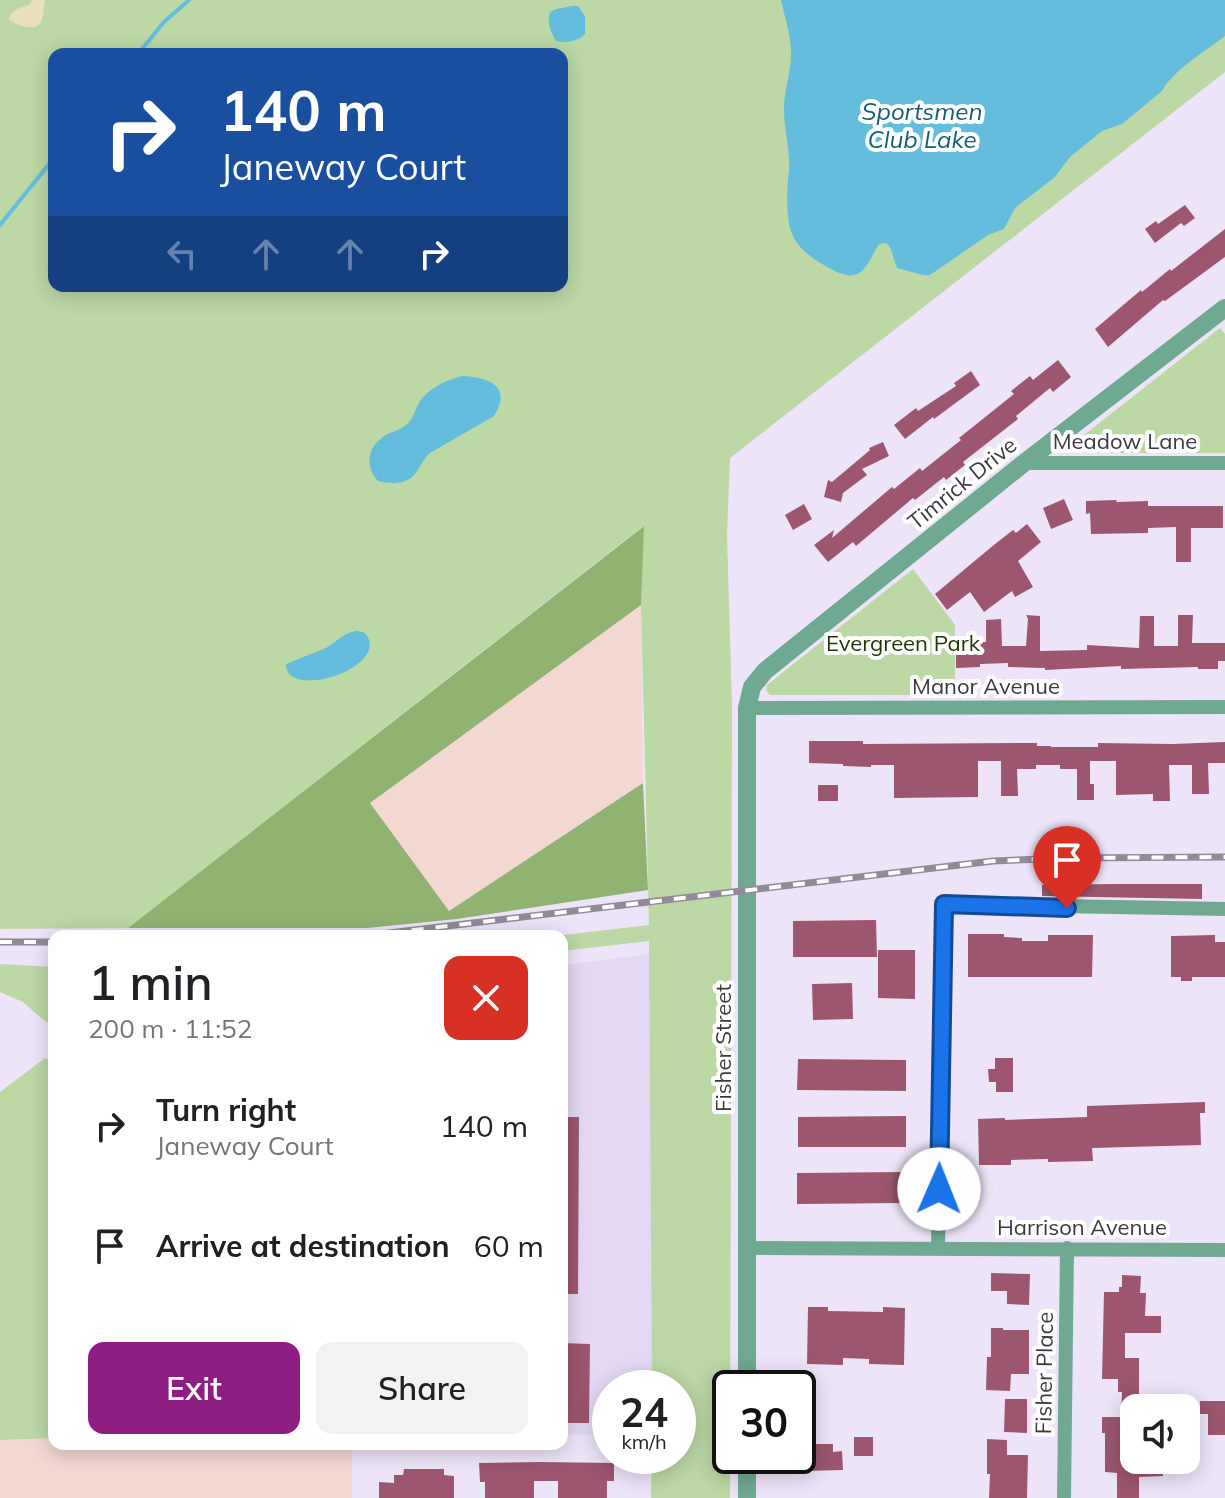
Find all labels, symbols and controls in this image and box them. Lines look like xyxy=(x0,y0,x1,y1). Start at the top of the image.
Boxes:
text: 140 m xyxy=(220,75,387,145)
icon: right xyxy=(88,80,192,184)
water label: Sportsmen Club Lake xyxy=(862,96,982,154)
text: Janeway Court xyxy=(220,144,466,189)
icon: left xyxy=(160,232,204,276)
icon: ahead xyxy=(244,232,288,276)
icon: ahead xyxy=(328,232,372,276)
icon: right xyxy=(412,232,456,276)
street label: Meadow Lane xyxy=(1053,427,1197,455)
street label: Timrick Drive xyxy=(902,431,1022,535)
park label: Evergreen Park xyxy=(826,629,981,657)
street label: Manor Avenue xyxy=(912,672,1060,700)
pin xyxy=(1033,826,1101,908)
icon: arrive xyxy=(1045,838,1089,882)
text: 1 min xyxy=(88,952,213,1012)
button: close xyxy=(444,956,528,1040)
street label: Fisher Street xyxy=(709,984,737,1112)
text: 200 m · 11:52 xyxy=(88,1012,252,1045)
text: Turn right xyxy=(156,1091,296,1129)
icon: right xyxy=(88,1104,132,1148)
text: 140 m xyxy=(440,1107,528,1145)
text: Janeway Court xyxy=(156,1129,334,1162)
position arrow xyxy=(897,1147,981,1231)
street label: Harrison Avenue xyxy=(997,1213,1167,1241)
icon: arrive xyxy=(88,1224,132,1268)
text: Arrive at destination xyxy=(156,1227,450,1265)
text: 60 m xyxy=(474,1227,544,1265)
street label: Fisher Place xyxy=(1029,1312,1059,1434)
button: Exit xyxy=(88,1342,300,1434)
button: Share xyxy=(316,1342,528,1434)
speed limit sign: 30 xyxy=(712,1370,816,1474)
text: 24 xyxy=(620,1387,668,1437)
map controls xyxy=(1120,1394,1200,1474)
button: sound xyxy=(1120,1394,1200,1474)
text: km/h xyxy=(621,1429,667,1454)

